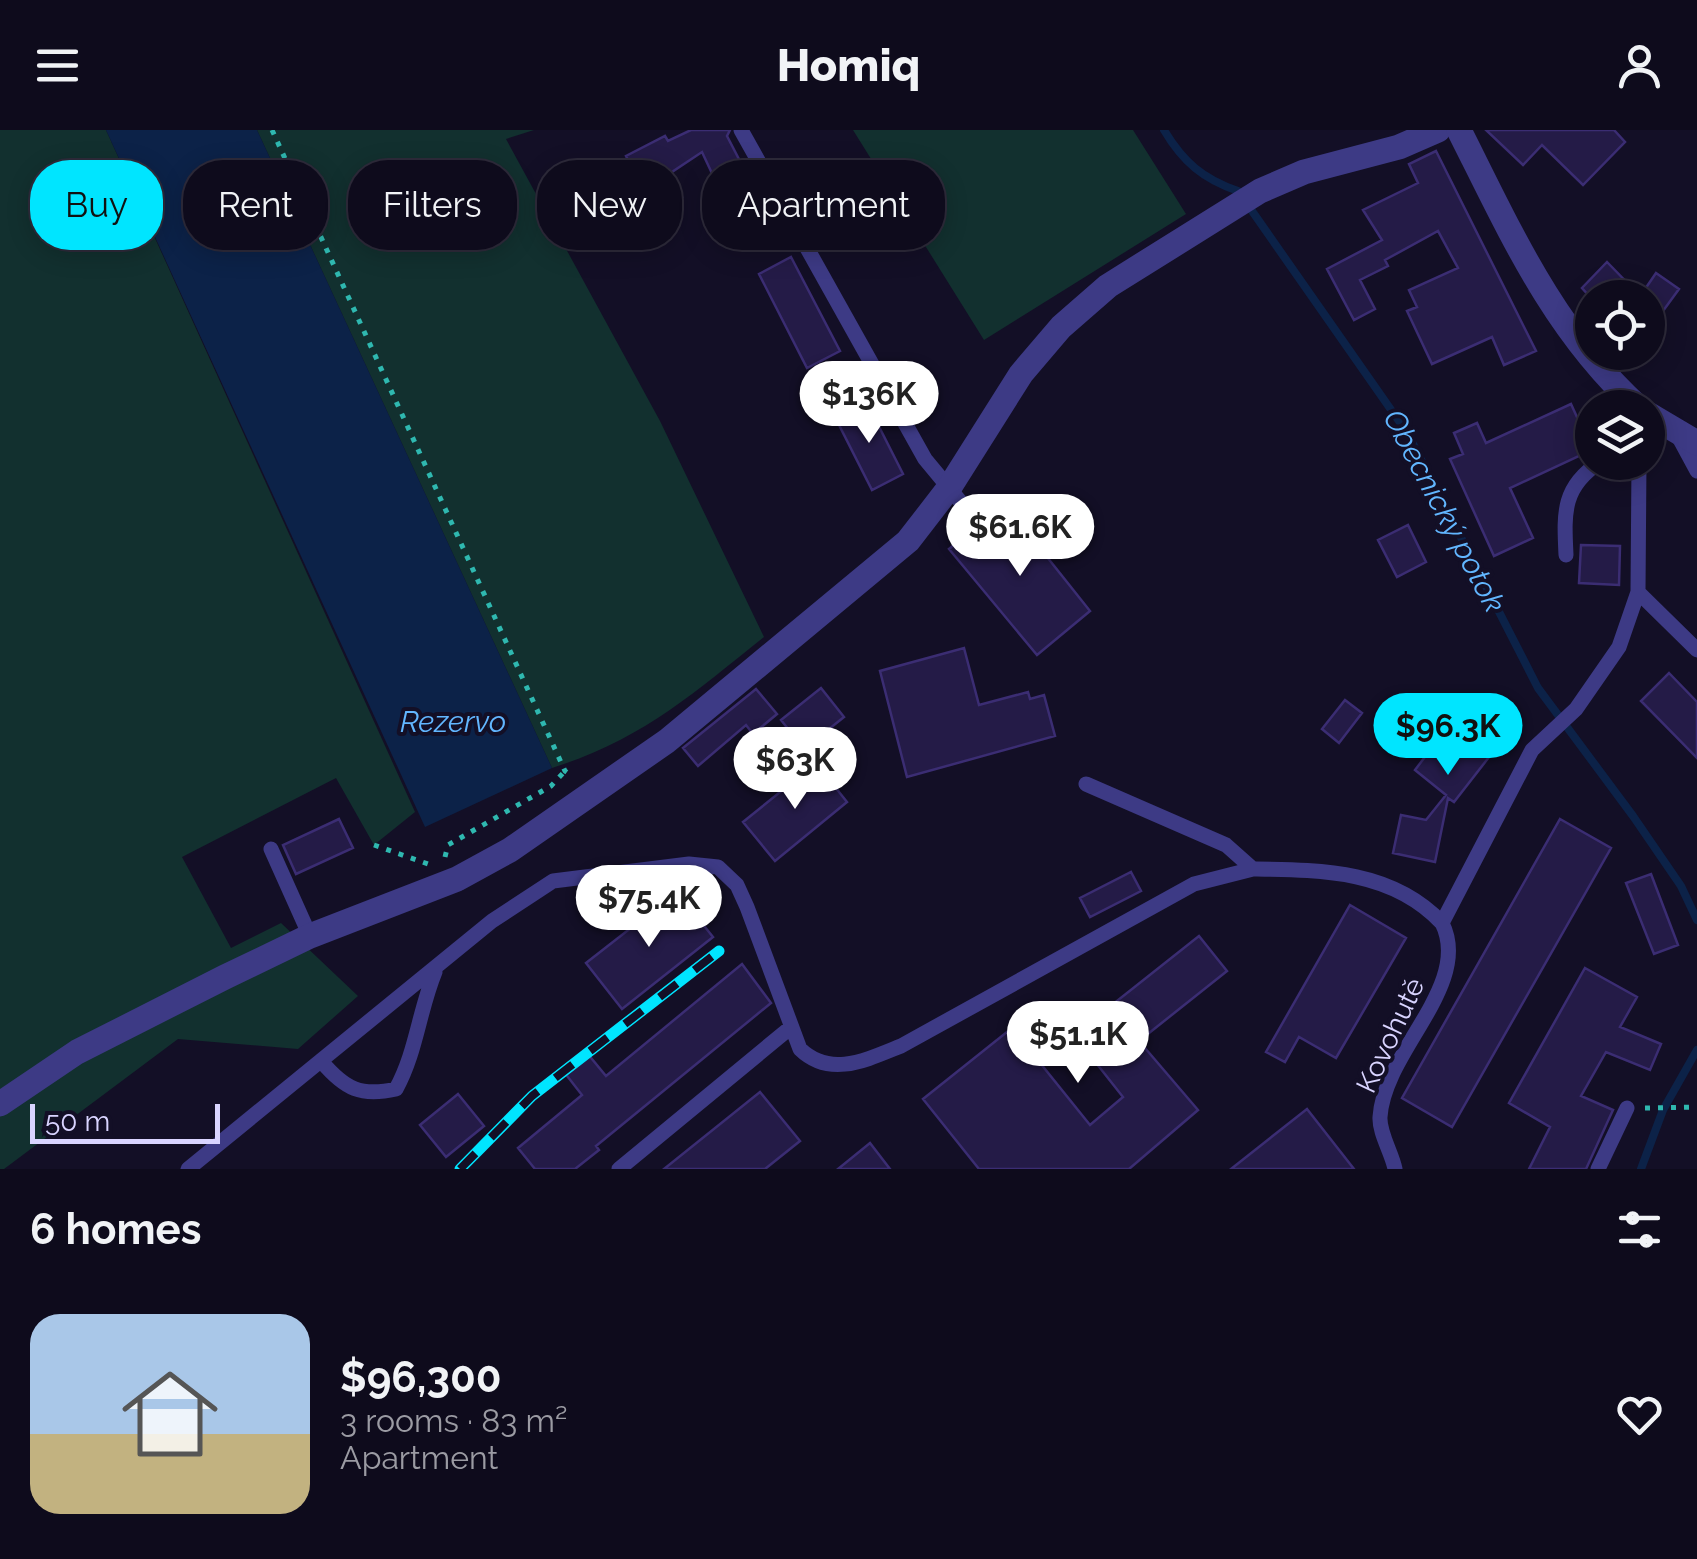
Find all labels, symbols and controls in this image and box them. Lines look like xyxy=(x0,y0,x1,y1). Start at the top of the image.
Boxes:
icon: menu xyxy=(30,38,85,93)
icon: person xyxy=(1612,38,1667,93)
text: Homiq xyxy=(777,39,920,92)
chip: Buy xyxy=(30,160,163,250)
chip: Rent xyxy=(183,160,328,250)
chip: Filters xyxy=(348,160,517,250)
chip: New xyxy=(537,160,682,250)
chip: Apartment xyxy=(702,160,945,250)
map controls xyxy=(1575,280,1665,480)
button: locate xyxy=(1575,280,1665,370)
pin: $136K xyxy=(799,361,939,446)
text: $136K xyxy=(822,375,916,412)
button: layers xyxy=(1575,390,1665,480)
water label: Obecnický potok xyxy=(1376,403,1513,618)
pin: $61.6K xyxy=(939,494,1101,579)
text: $61.6K xyxy=(968,508,1072,545)
pin: $96.3K xyxy=(1367,693,1529,778)
water label: Rezervo xyxy=(400,704,506,739)
text: $96.3K xyxy=(1395,707,1501,744)
pin: $63K xyxy=(736,727,854,812)
text: $63K xyxy=(756,741,834,778)
pin: $75.4K xyxy=(568,865,730,950)
text: $75.4K xyxy=(598,879,700,916)
street label: Kovohutě xyxy=(1350,973,1431,1098)
pin: $51.1K xyxy=(997,1001,1159,1086)
text: $51.1K xyxy=(1029,1015,1127,1052)
scale bar xyxy=(30,1099,220,1144)
text: 50 m xyxy=(45,1105,110,1138)
icon: filters xyxy=(1612,1202,1667,1257)
text: 6 homes xyxy=(30,1205,201,1254)
text: $96,300 xyxy=(340,1353,502,1402)
icon: home xyxy=(110,1354,230,1474)
icon: heart xyxy=(1612,1387,1667,1442)
text: 3 rooms · 83 m² xyxy=(340,1402,567,1439)
text: Apartment xyxy=(340,1439,498,1476)

